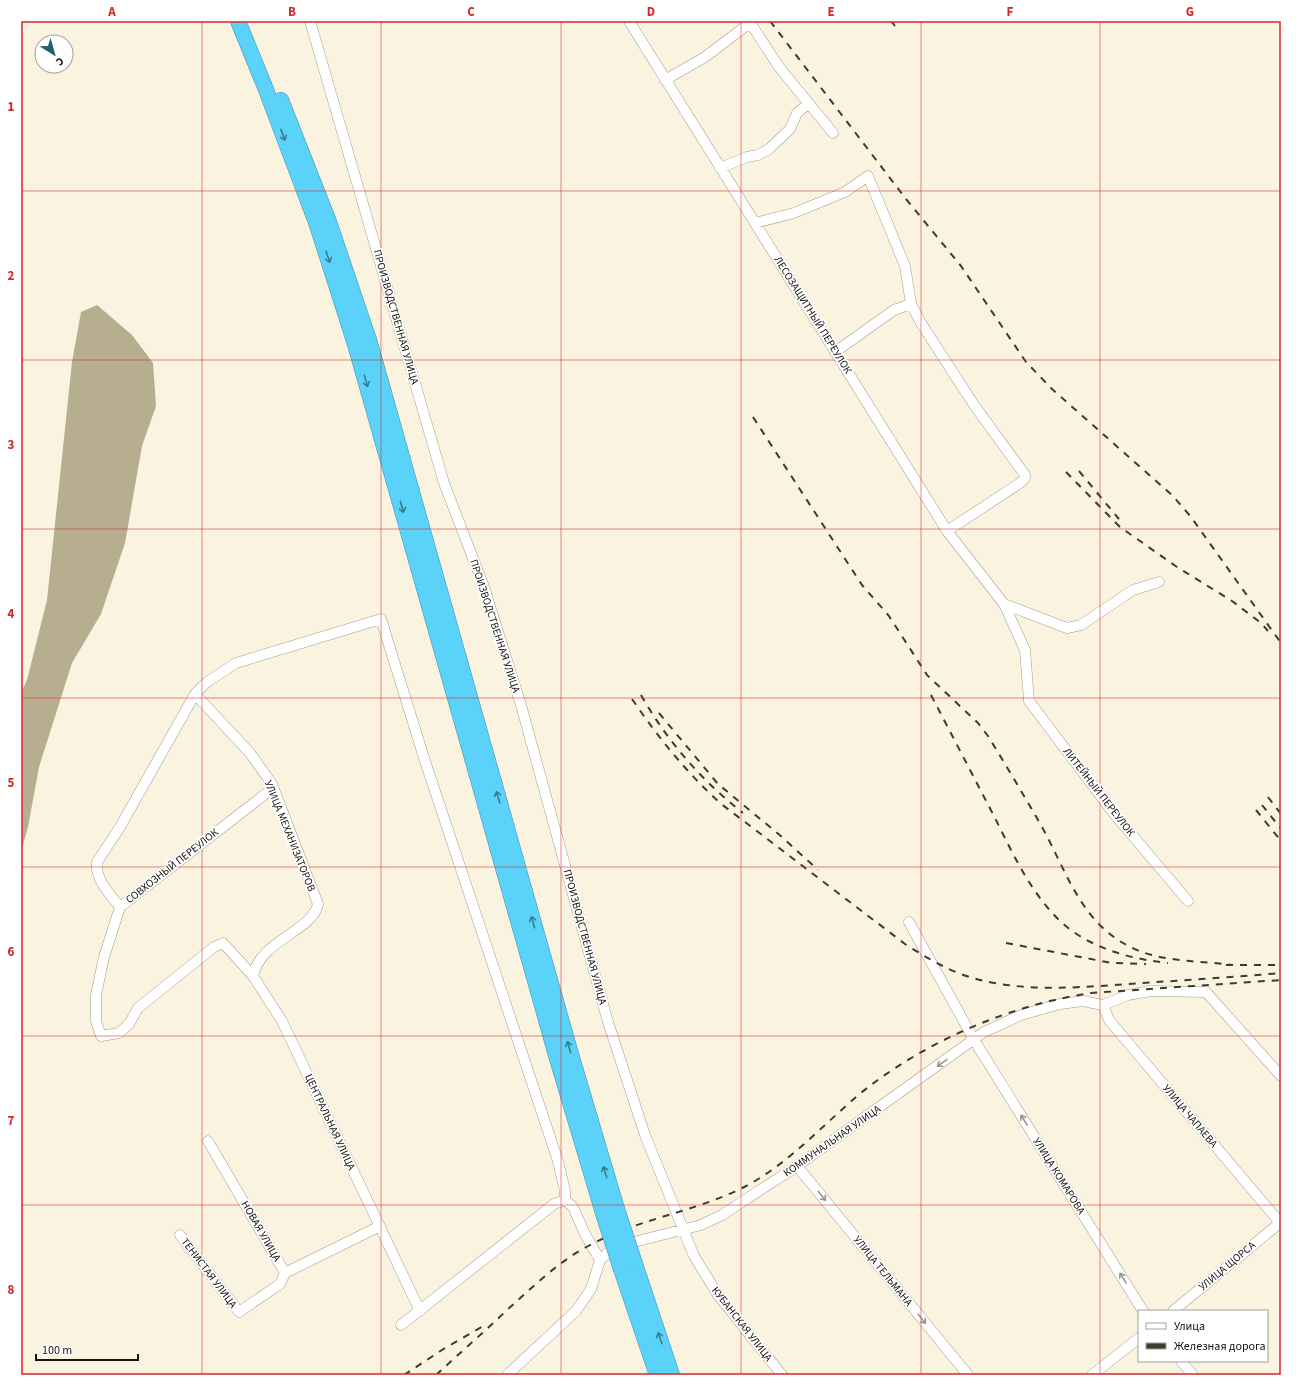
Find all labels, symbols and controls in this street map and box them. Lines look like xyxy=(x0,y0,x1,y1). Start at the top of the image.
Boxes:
text: A xyxy=(107,3,116,21)
text: B xyxy=(288,3,296,21)
text: C xyxy=(467,3,475,21)
text: D xyxy=(647,3,655,21)
text: E xyxy=(827,3,835,21)
text: F xyxy=(1007,3,1014,21)
text: G xyxy=(1186,3,1194,21)
north arrow xyxy=(34,34,74,74)
text: С xyxy=(52,54,67,70)
text: 1 xyxy=(8,98,15,116)
one-way arrow xyxy=(280,129,288,141)
street label: ПРОИЗВОДСТВЕННАЯ УЛИЦА xyxy=(370,248,422,386)
one-way arrow xyxy=(324,251,332,263)
street label: ЛЕСОЗАЩИТНЫЙ ПЕРЕУЛОК xyxy=(771,253,856,377)
text: 2 xyxy=(8,267,15,285)
one-way arrow xyxy=(363,375,370,388)
text: 3 xyxy=(8,436,15,454)
one-way arrow xyxy=(399,500,406,513)
street label: ПРОИЗВОДСТВЕННАЯ УЛИЦА xyxy=(466,557,524,695)
text: 4 xyxy=(8,605,15,623)
street label: ЛИТЕЙНЫЙ ПЕРЕУЛОК xyxy=(1060,744,1139,840)
text: 5 xyxy=(8,774,15,792)
street label: УЛИЦА МЕХАНИЗАТОРОВ xyxy=(261,778,319,894)
one-way arrow xyxy=(494,790,501,803)
street label: СОВХОЗНЫЙ ПЕРЕУЛОК xyxy=(122,825,222,907)
street label: ПРОИЗВОДСТВЕННАЯ УЛИЦА xyxy=(560,868,610,1006)
one-way arrow xyxy=(529,916,537,929)
text: 6 xyxy=(8,943,15,961)
one-way arrow xyxy=(565,1041,572,1054)
one-way arrow xyxy=(937,1059,948,1067)
street label: ЦЕНТРАЛЬНАЯ УЛИЦА xyxy=(301,1071,359,1173)
street label: УЛИЦА ЧАПАЕВА xyxy=(1159,1081,1221,1151)
street label: КОММУНАЛЬНАЯ УЛИЦА xyxy=(780,1102,884,1180)
text: 7 xyxy=(8,1112,15,1130)
one-way arrow xyxy=(1020,1115,1028,1126)
street label: УЛИЦА КОМАРОВА xyxy=(1029,1135,1089,1217)
one-way arrow xyxy=(601,1166,609,1178)
one-way arrow xyxy=(817,1191,826,1202)
street label: НОВАЯ УЛИЦА xyxy=(238,1198,284,1264)
street label: УЛИЦА ТЕЛЬМАНА xyxy=(850,1233,916,1309)
street label: ТЕНИСТАЯ УЛИЦА xyxy=(178,1235,240,1311)
street label: УЛИЦА ЩОРСА xyxy=(1195,1238,1259,1294)
one-way arrow xyxy=(1118,1272,1126,1284)
text: 8 xyxy=(8,1281,15,1299)
street label: КУБАНСКАЯ УЛИЦА xyxy=(708,1284,776,1364)
legend xyxy=(1138,1310,1268,1362)
one-way arrow xyxy=(918,1313,926,1324)
text: Улица xyxy=(1174,1318,1205,1335)
one-way arrow xyxy=(655,1332,663,1344)
scale bar xyxy=(36,1336,138,1362)
text: Железная дорога xyxy=(1174,1338,1266,1355)
text: 100 m xyxy=(42,1342,72,1359)

